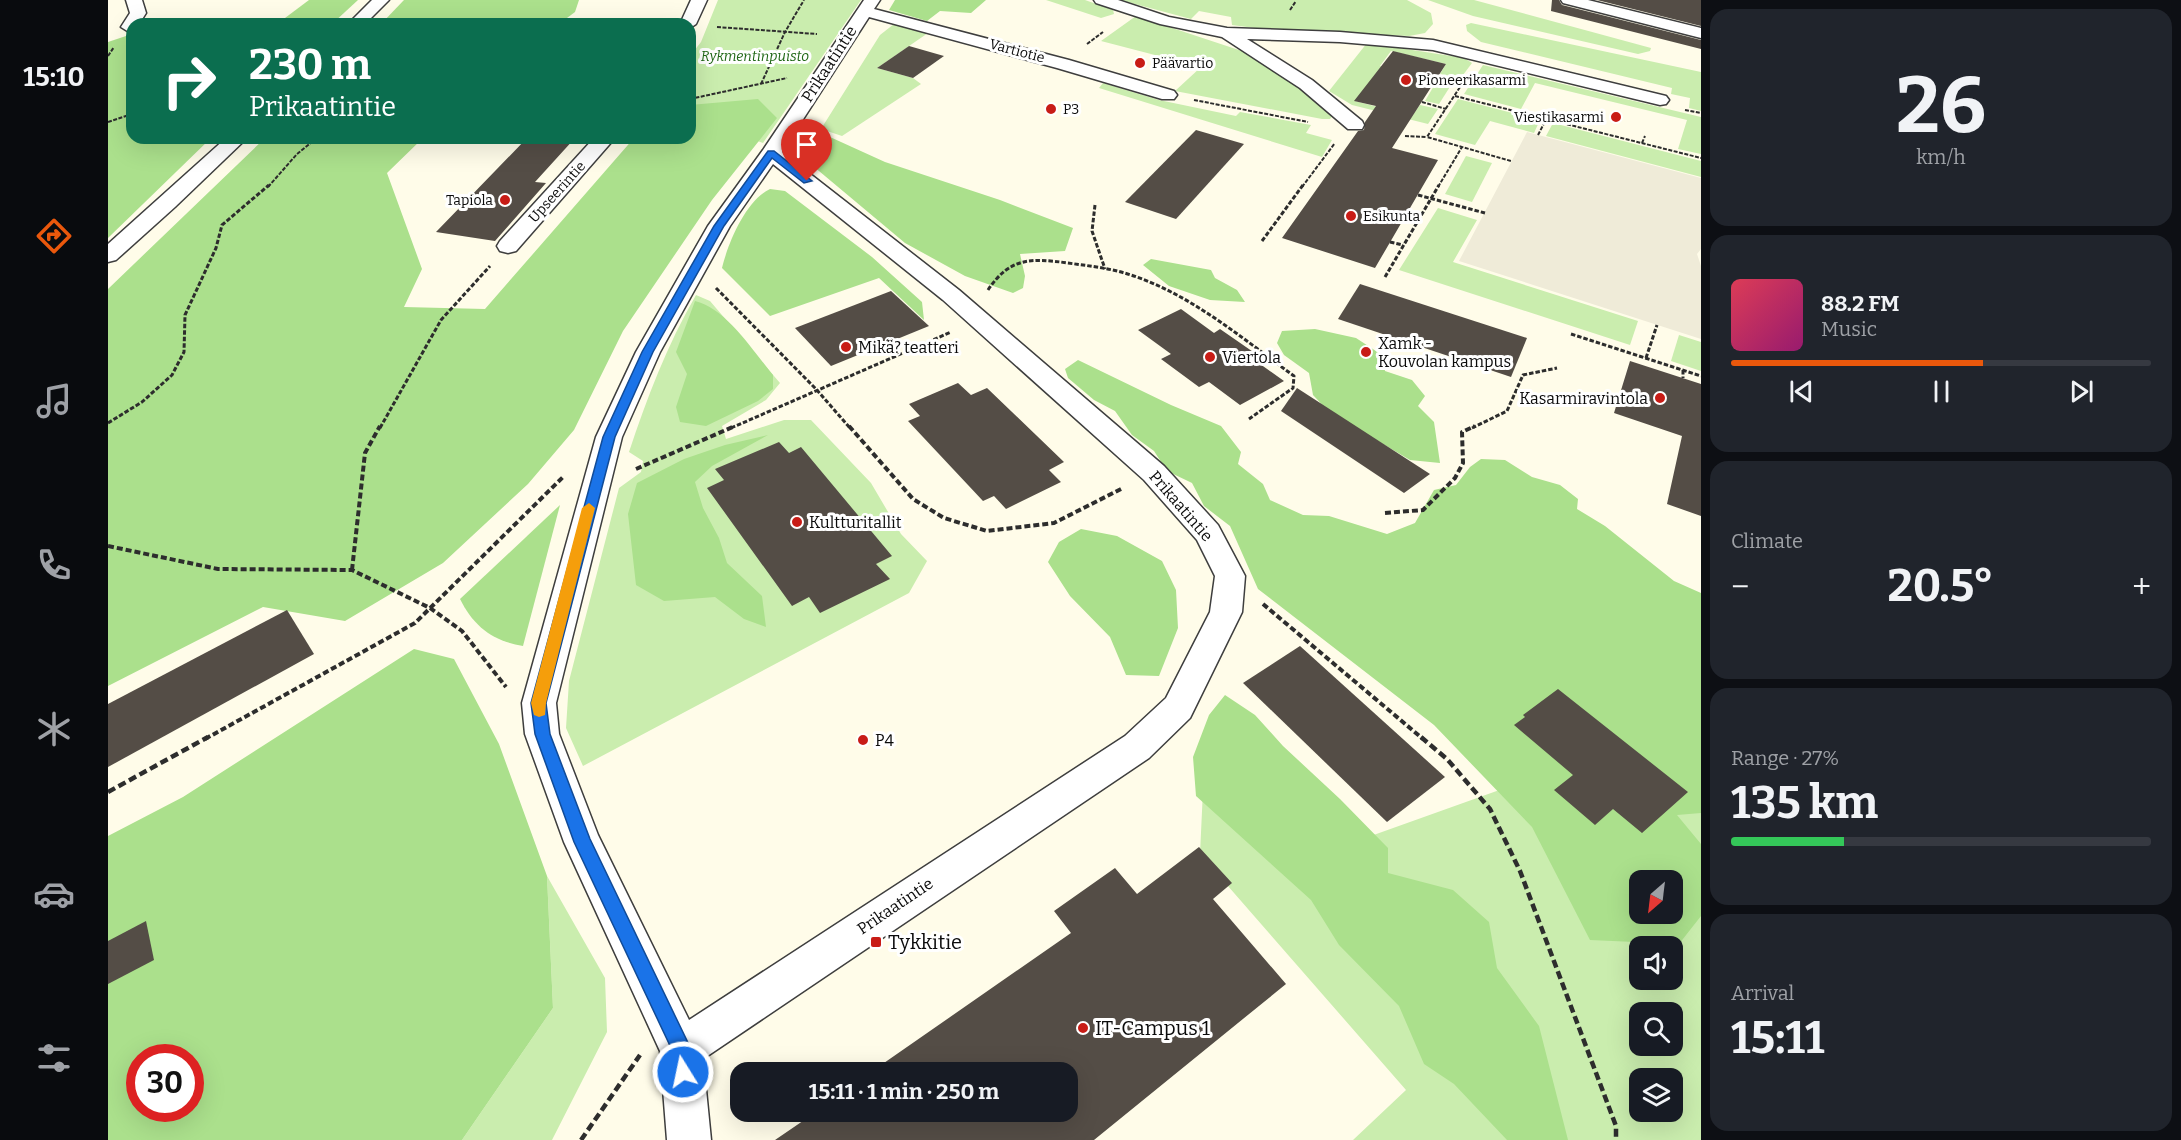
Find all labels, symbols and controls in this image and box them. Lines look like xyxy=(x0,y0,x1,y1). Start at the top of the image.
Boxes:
street label: Prikaatintie xyxy=(797,22,861,106)
street label: Vartiotie xyxy=(987,35,1047,67)
text: 230 m xyxy=(249,40,371,90)
icon: right xyxy=(150,42,228,120)
park label: Rykmentinpuisto xyxy=(701,48,809,65)
place label: Päävartio xyxy=(1152,55,1213,72)
marker: Päävartio xyxy=(1133,56,1147,70)
text: 26 xyxy=(1896,59,1986,153)
text: 15:10 xyxy=(23,61,85,93)
place label: Pioneerikasarmi xyxy=(1418,72,1526,89)
marker: Pioneerikasarmi xyxy=(1399,73,1413,87)
text: Prikaatintie xyxy=(249,91,396,123)
place label: P3 xyxy=(1063,101,1079,118)
marker: P3 xyxy=(1044,102,1058,116)
place label: Viestikasarmi xyxy=(1514,109,1604,126)
marker: Viestikasarmi xyxy=(1609,110,1623,124)
pin xyxy=(781,119,832,181)
icon: arrive xyxy=(790,128,823,161)
text: km/h xyxy=(1916,145,1966,169)
street label: Upseerintie xyxy=(525,158,589,226)
place label: Tapiola xyxy=(446,192,493,209)
marker: Tapiola xyxy=(498,193,512,207)
place label: Esikunta xyxy=(1363,208,1421,225)
marker: Esikunta xyxy=(1344,209,1358,223)
icon: directions xyxy=(33,215,75,257)
text: 88.2 FM xyxy=(1821,290,1899,317)
text: Music xyxy=(1821,317,1877,341)
place label: Xamk - Kouvolan kampus xyxy=(1378,334,1511,371)
place label: Mikä? teatteri xyxy=(858,338,959,357)
marker: Mikä? teatteri xyxy=(839,340,853,354)
marker: Xamk - Kouvolan kampus xyxy=(1359,345,1373,359)
place label: Viertola xyxy=(1222,348,1281,367)
marker: Viertola xyxy=(1203,350,1217,364)
icon: previous xyxy=(1785,375,1818,408)
icon: pause xyxy=(1925,375,1958,408)
icon: next xyxy=(2065,375,2098,408)
icon: music xyxy=(33,380,75,422)
place label: Kasarmiravintola xyxy=(1519,389,1648,408)
marker: Kasarmiravintola xyxy=(1653,391,1667,405)
street label: Prikaatintie xyxy=(1145,467,1217,545)
place label: Kultturitallit xyxy=(809,513,902,532)
marker: Kultturitallit xyxy=(790,515,804,529)
text: Climate xyxy=(1731,529,1803,553)
icon: phone xyxy=(33,544,75,586)
text: 20.5° xyxy=(1888,559,1994,613)
text: − xyxy=(1731,567,1749,607)
text: + xyxy=(2132,567,2151,607)
icon: climate xyxy=(33,708,75,750)
place label: P4 xyxy=(875,731,895,750)
marker: P4 xyxy=(856,733,870,747)
text: Range · 27% xyxy=(1731,746,1839,770)
text: 135 km xyxy=(1731,776,1878,830)
north arrow xyxy=(1629,870,1683,924)
map controls xyxy=(1629,870,1683,1122)
icon: car xyxy=(33,873,75,915)
street label: Prikaatintie xyxy=(854,874,936,938)
place label: Tykkitie xyxy=(888,930,962,954)
marker: Tykkitie xyxy=(869,935,883,949)
button: sound xyxy=(1629,936,1683,990)
text: Arrival xyxy=(1731,981,1794,1005)
button: search xyxy=(1629,1002,1683,1056)
text: 15:11 xyxy=(1731,1011,1824,1065)
place label: IT-Campus 1 xyxy=(1095,1016,1210,1040)
marker: IT-Campus 1 xyxy=(1076,1021,1090,1035)
icon: filters xyxy=(33,1037,75,1079)
position arrow xyxy=(651,1040,715,1104)
speed limit sign: 30 xyxy=(126,1044,204,1122)
button: layers xyxy=(1629,1068,1683,1122)
text: 15:11 · 1 min · 250 m xyxy=(809,1078,999,1105)

